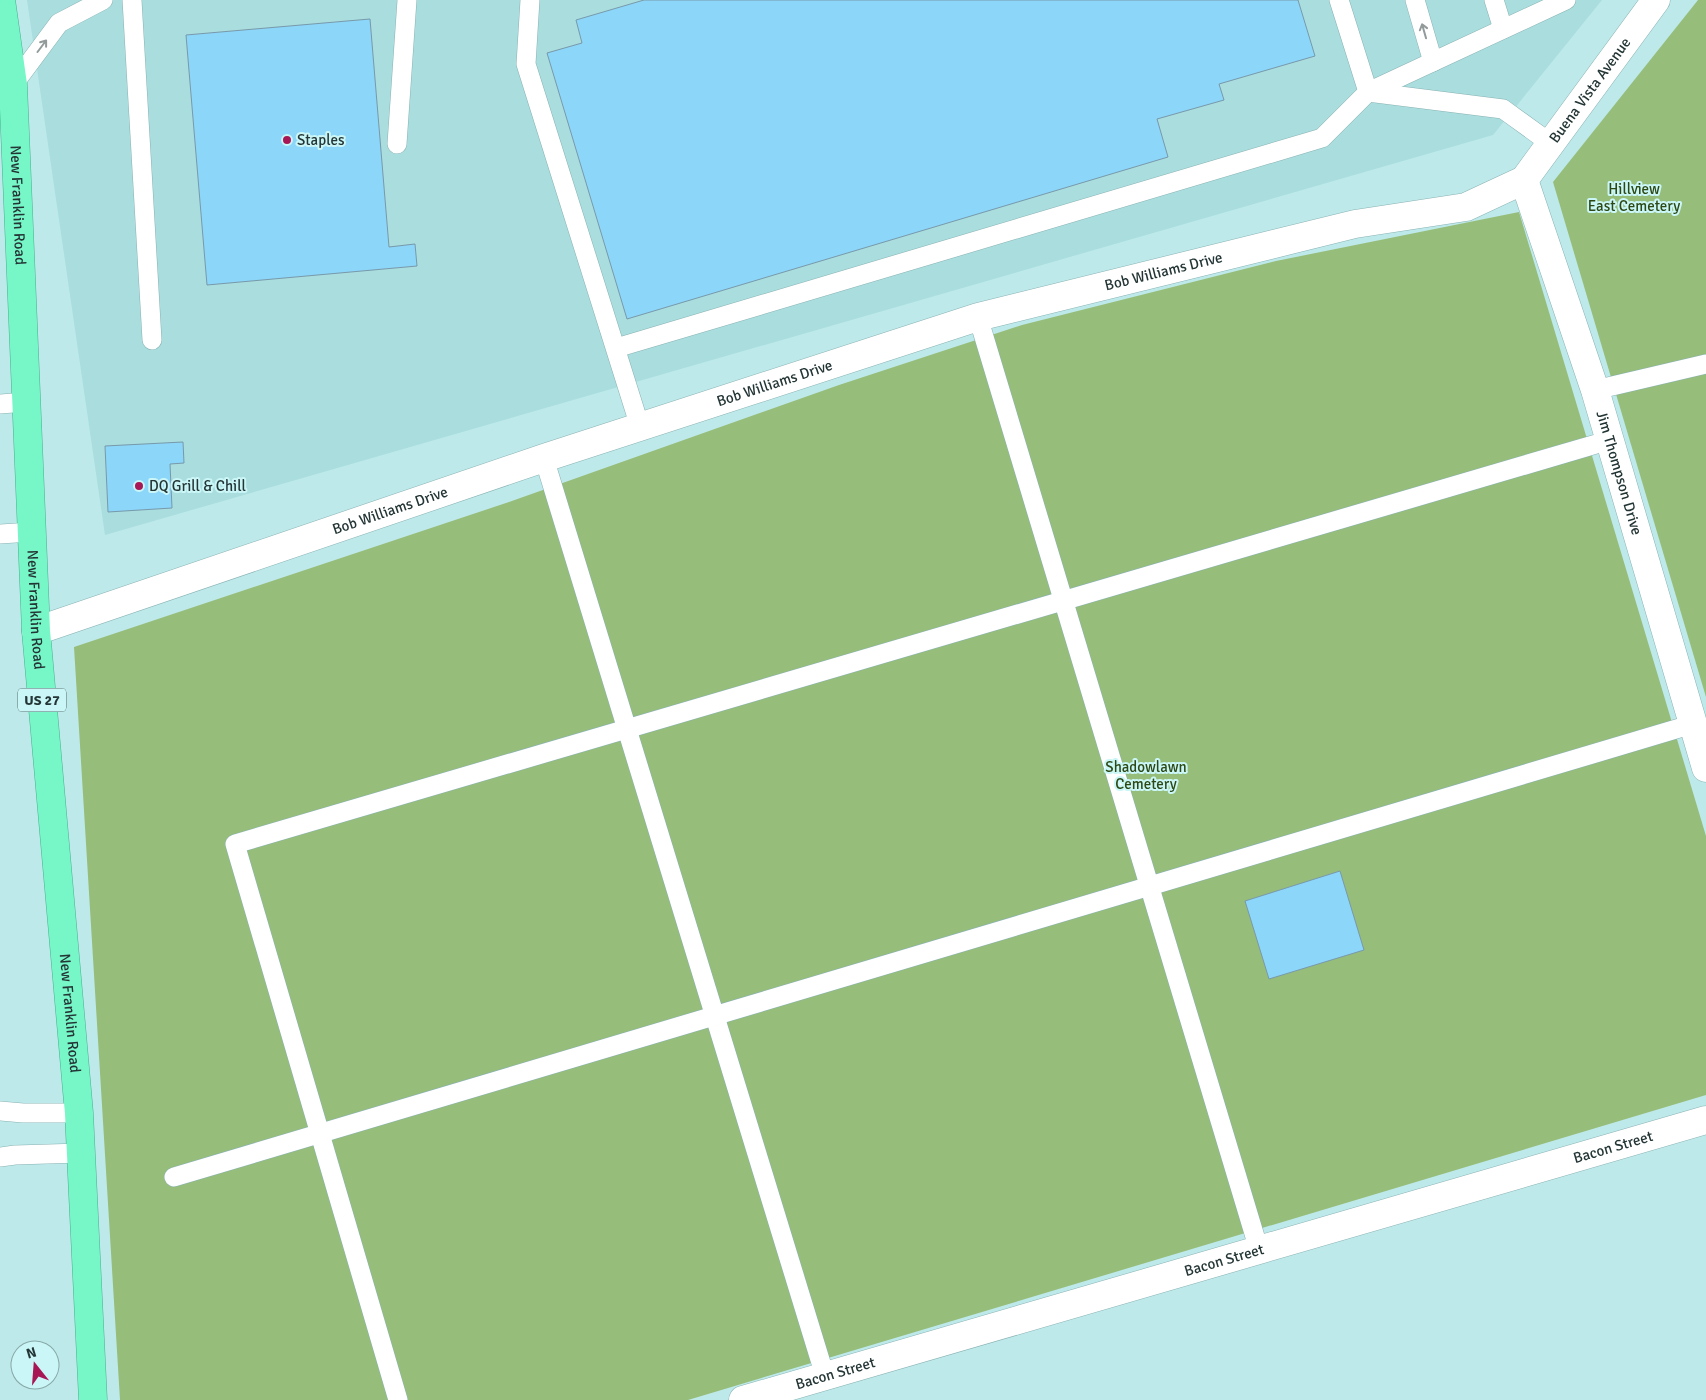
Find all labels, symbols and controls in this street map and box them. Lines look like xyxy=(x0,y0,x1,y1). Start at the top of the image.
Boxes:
one-way arrow xyxy=(1419,23,1428,39)
street label: Buena Vista Avenue xyxy=(1545,34,1634,146)
one-way arrow xyxy=(36,40,47,53)
place label: Staples xyxy=(297,131,345,149)
marker: Staples xyxy=(281,134,293,146)
street label: New Franklin Road xyxy=(7,145,30,265)
park label: Hillview East Cemetery xyxy=(1588,180,1680,215)
street label: Bob Williams Drive xyxy=(1103,248,1224,294)
street label: Bob Williams Drive xyxy=(714,356,835,410)
street label: Jim Thompson Drive xyxy=(1593,408,1646,537)
place label: DQ Grill & Chill xyxy=(149,477,246,495)
marker: DQ Grill & Chill xyxy=(133,480,145,492)
street label: Bob Williams Drive xyxy=(330,482,450,538)
street label: New Franklin Road xyxy=(24,549,48,670)
road number: US 27 xyxy=(18,688,66,712)
park label: Shadowlawn Cemetery xyxy=(1105,758,1187,793)
street label: New Franklin Road xyxy=(56,953,84,1074)
street label: Bacon Street xyxy=(1571,1127,1655,1167)
street label: Bacon Street xyxy=(1182,1240,1266,1280)
north arrow xyxy=(10,1340,60,1390)
text: N xyxy=(24,1343,38,1363)
street label: Bacon Street xyxy=(793,1353,877,1393)

